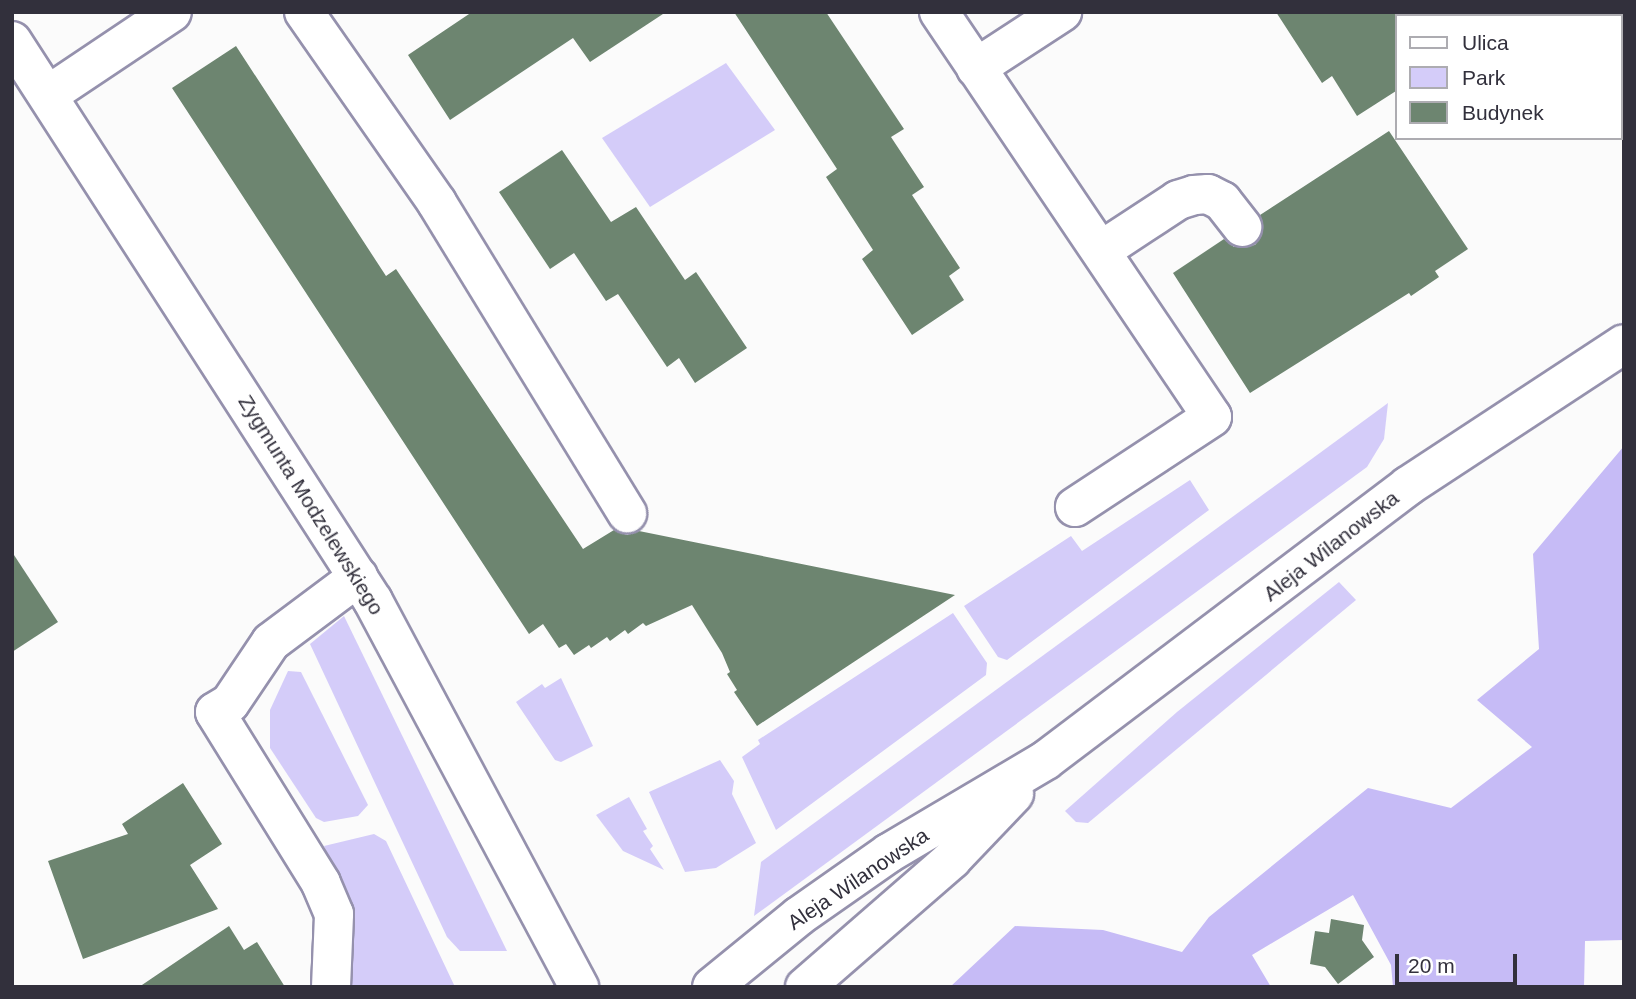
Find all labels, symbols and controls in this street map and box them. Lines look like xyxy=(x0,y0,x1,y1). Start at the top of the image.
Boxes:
legend xyxy=(1394,14,1622,140)
text: Ulica xyxy=(1462,31,1509,54)
text: Park xyxy=(1462,66,1505,89)
text: Budynek xyxy=(1462,101,1544,124)
street label: Zygmunta Modzelewskiego xyxy=(233,390,389,620)
street label: Aleja Wilanowska xyxy=(1258,485,1404,607)
street label: Aleja Wilanowska xyxy=(783,823,933,935)
scale bar xyxy=(1398,940,1520,984)
text: 20 m xyxy=(1408,954,1455,977)

